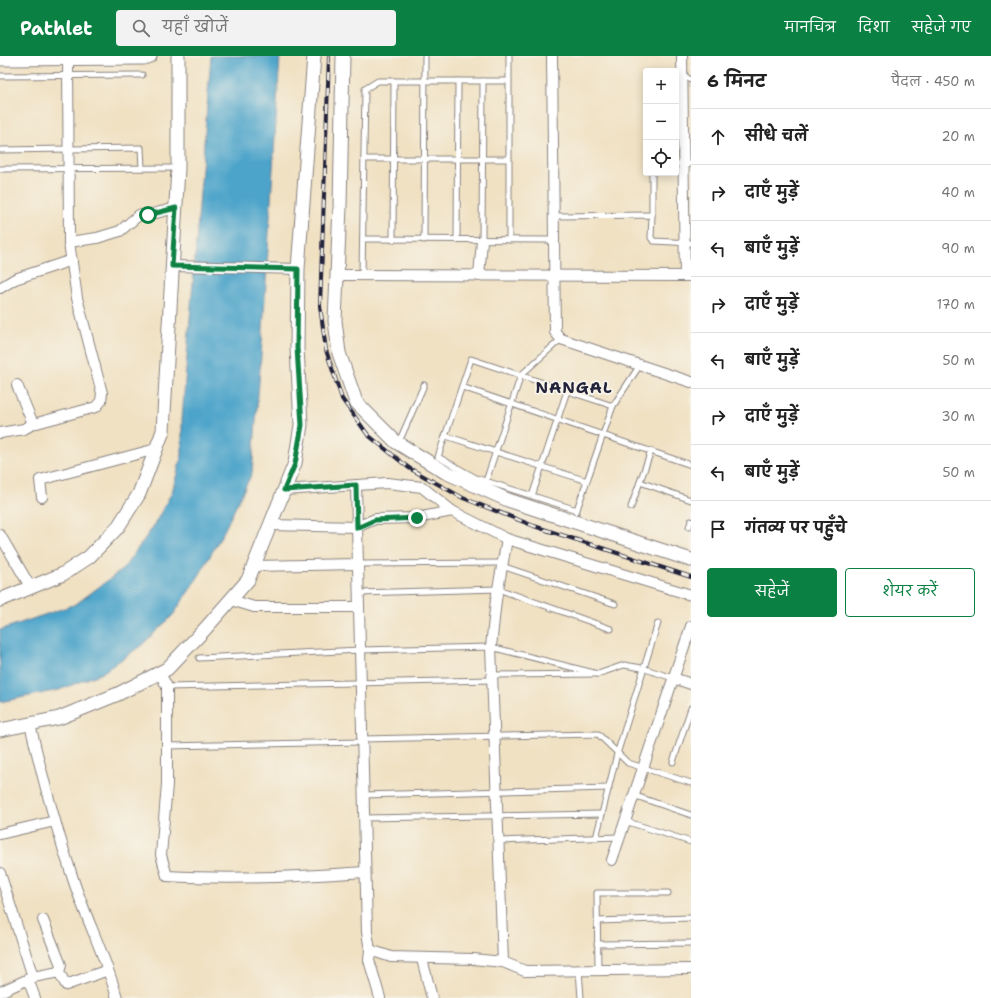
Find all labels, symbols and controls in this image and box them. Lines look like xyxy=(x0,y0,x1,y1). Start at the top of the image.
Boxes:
search box xyxy=(116,10,396,46)
text: Pathlet xyxy=(20,16,92,41)
icon: search xyxy=(130,17,152,39)
text: यहाँ खोजें xyxy=(162,17,228,37)
text: मानचित्र xyxy=(785,18,836,36)
text: दिशा xyxy=(858,18,890,36)
text: सहेजे गए xyxy=(912,18,971,36)
map controls xyxy=(643,68,679,176)
button: + xyxy=(643,68,679,104)
text: 6 मिनट xyxy=(707,70,766,92)
text: पैदल · 450 m xyxy=(891,73,975,90)
button: − xyxy=(643,104,679,140)
icon: ahead xyxy=(707,126,729,148)
text: सीधे चलें xyxy=(745,126,808,146)
text: 20 m xyxy=(942,128,975,145)
button: locate xyxy=(643,140,679,176)
icon: right xyxy=(707,182,729,204)
text: दाएँ मुड़ें xyxy=(745,182,799,202)
text: 40 m xyxy=(941,184,975,201)
route start xyxy=(139,206,157,224)
icon: left xyxy=(707,238,729,260)
text: बाएँ मुड़ें xyxy=(745,238,799,258)
text: 90 m xyxy=(941,240,975,257)
icon: right xyxy=(707,294,729,316)
text: दाएँ मुड़ें xyxy=(745,294,799,314)
text: 170 m xyxy=(937,296,975,313)
icon: left xyxy=(707,350,729,372)
text: बाएँ मुड़ें xyxy=(745,350,799,370)
text: 50 m xyxy=(942,352,975,369)
district label: NANGAL xyxy=(535,377,613,398)
icon: right xyxy=(707,406,729,428)
text: दाएँ मुड़ें xyxy=(745,406,799,426)
text: 30 m xyxy=(941,408,975,425)
icon: left xyxy=(707,462,729,484)
text: बाएँ मुड़ें xyxy=(745,462,799,482)
text: 50 m xyxy=(942,464,975,481)
route end xyxy=(408,509,426,527)
icon: arrive xyxy=(707,518,729,540)
text: गंतव्य पर पहुँचे xyxy=(745,518,847,538)
button: सहेजें xyxy=(707,568,837,617)
button: शेयर करें xyxy=(845,568,975,617)

